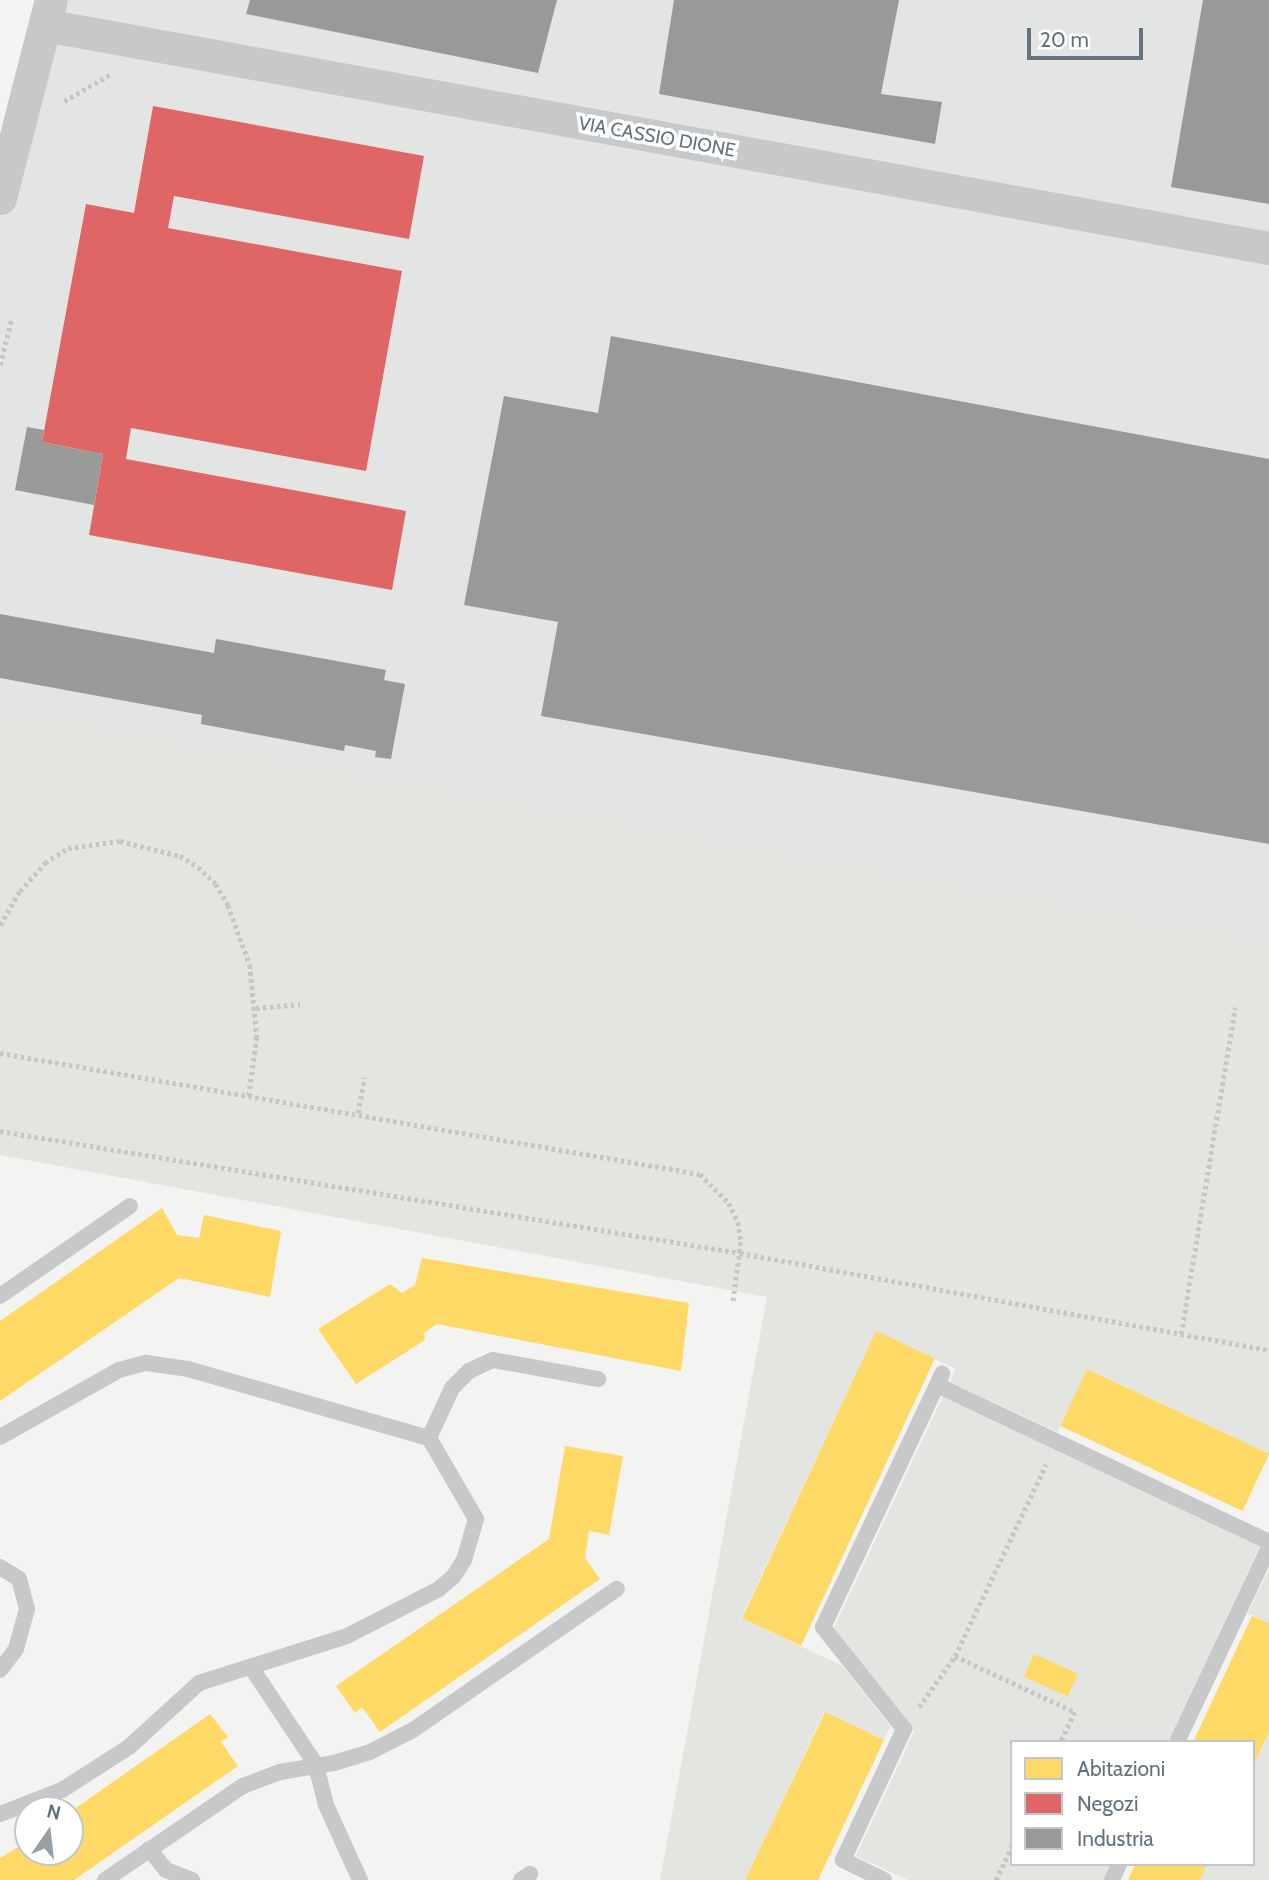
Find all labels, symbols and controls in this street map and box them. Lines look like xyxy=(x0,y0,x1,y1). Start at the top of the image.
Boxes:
scale bar xyxy=(1031,14,1146,58)
text: 20 m xyxy=(1040,27,1089,52)
street label: VIA CASSIO DIONE xyxy=(577,112,737,162)
legend xyxy=(1010,1740,1255,1866)
text: Abitazioni xyxy=(1077,1756,1165,1781)
text: Negozi xyxy=(1077,1791,1138,1816)
north arrow xyxy=(14,1796,84,1866)
text: N xyxy=(44,1799,63,1825)
text: Industria xyxy=(1077,1826,1154,1851)

